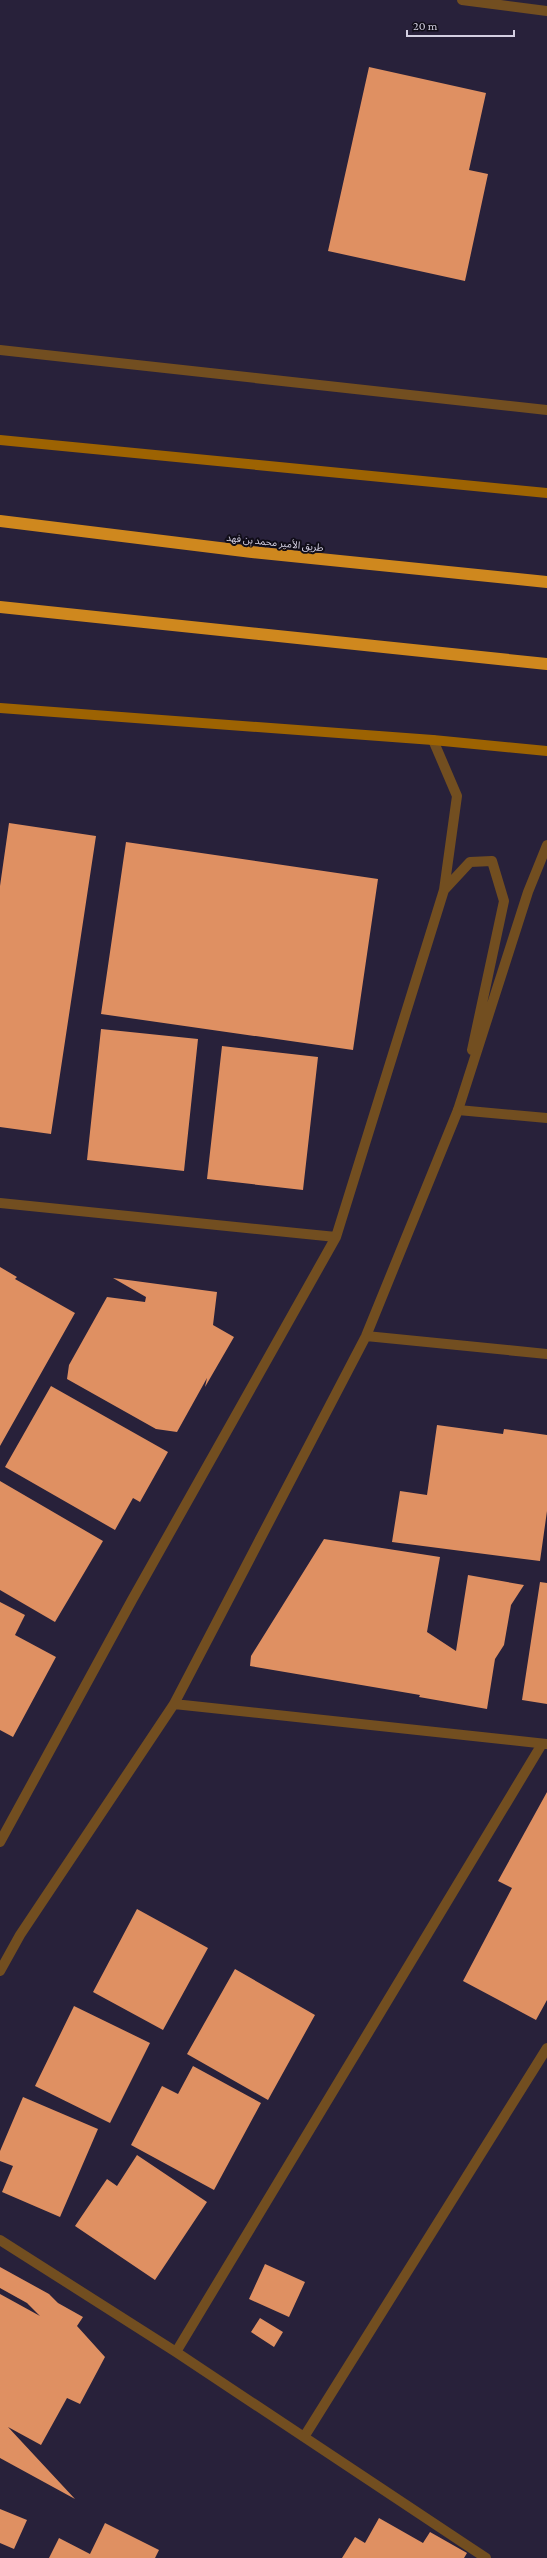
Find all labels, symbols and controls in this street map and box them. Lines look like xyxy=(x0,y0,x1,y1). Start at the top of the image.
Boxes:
scale bar xyxy=(407,12,514,38)
text: 20 m xyxy=(413,19,438,33)
street label: طريق الأمير محمد بن فهد xyxy=(226,532,324,554)

